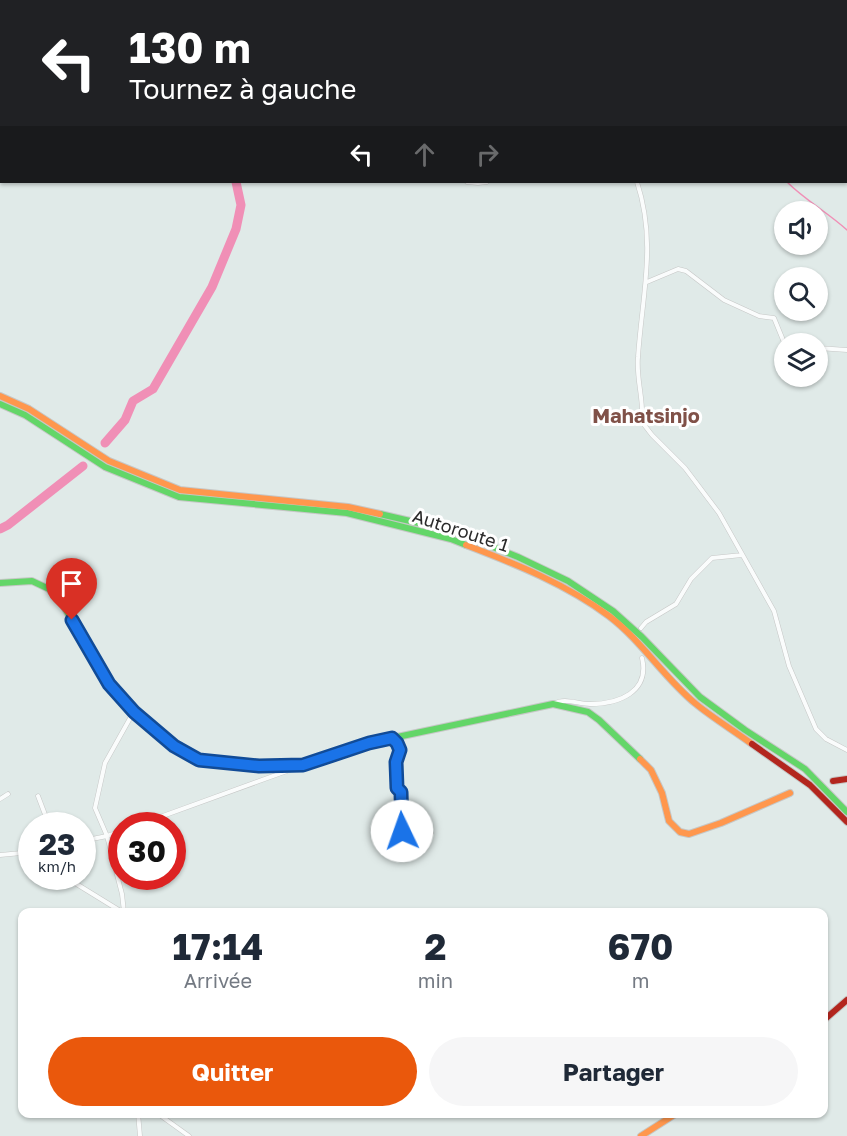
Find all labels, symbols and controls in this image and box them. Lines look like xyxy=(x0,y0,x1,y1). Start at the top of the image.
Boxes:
text: 130 m xyxy=(129,22,251,72)
icon: left xyxy=(30,24,108,102)
text: Tournez à gauche xyxy=(129,73,356,105)
icon: left xyxy=(345,138,378,171)
icon: ahead xyxy=(408,138,441,171)
icon: right xyxy=(471,138,504,171)
map controls xyxy=(774,201,828,387)
button: sound xyxy=(774,201,828,255)
button: search xyxy=(774,267,828,321)
button: layers xyxy=(774,333,828,387)
district label: Mahatsinjo xyxy=(592,403,700,427)
street label: Autoroute 1 xyxy=(410,504,512,556)
pin xyxy=(46,558,97,620)
icon: arrive xyxy=(55,567,88,600)
position arrow xyxy=(370,799,434,863)
speed limit sign: 30 xyxy=(108,812,186,890)
text: 23 xyxy=(39,826,75,862)
text: km/h xyxy=(38,857,76,875)
text: 17:14 xyxy=(173,925,263,968)
text: 2 xyxy=(424,925,446,968)
text: 670 xyxy=(608,925,674,968)
text: Arrivée xyxy=(184,968,252,992)
text: min xyxy=(418,968,453,992)
text: m xyxy=(632,968,649,992)
button: Quitter xyxy=(48,1037,417,1106)
button: Partager xyxy=(429,1037,798,1106)

